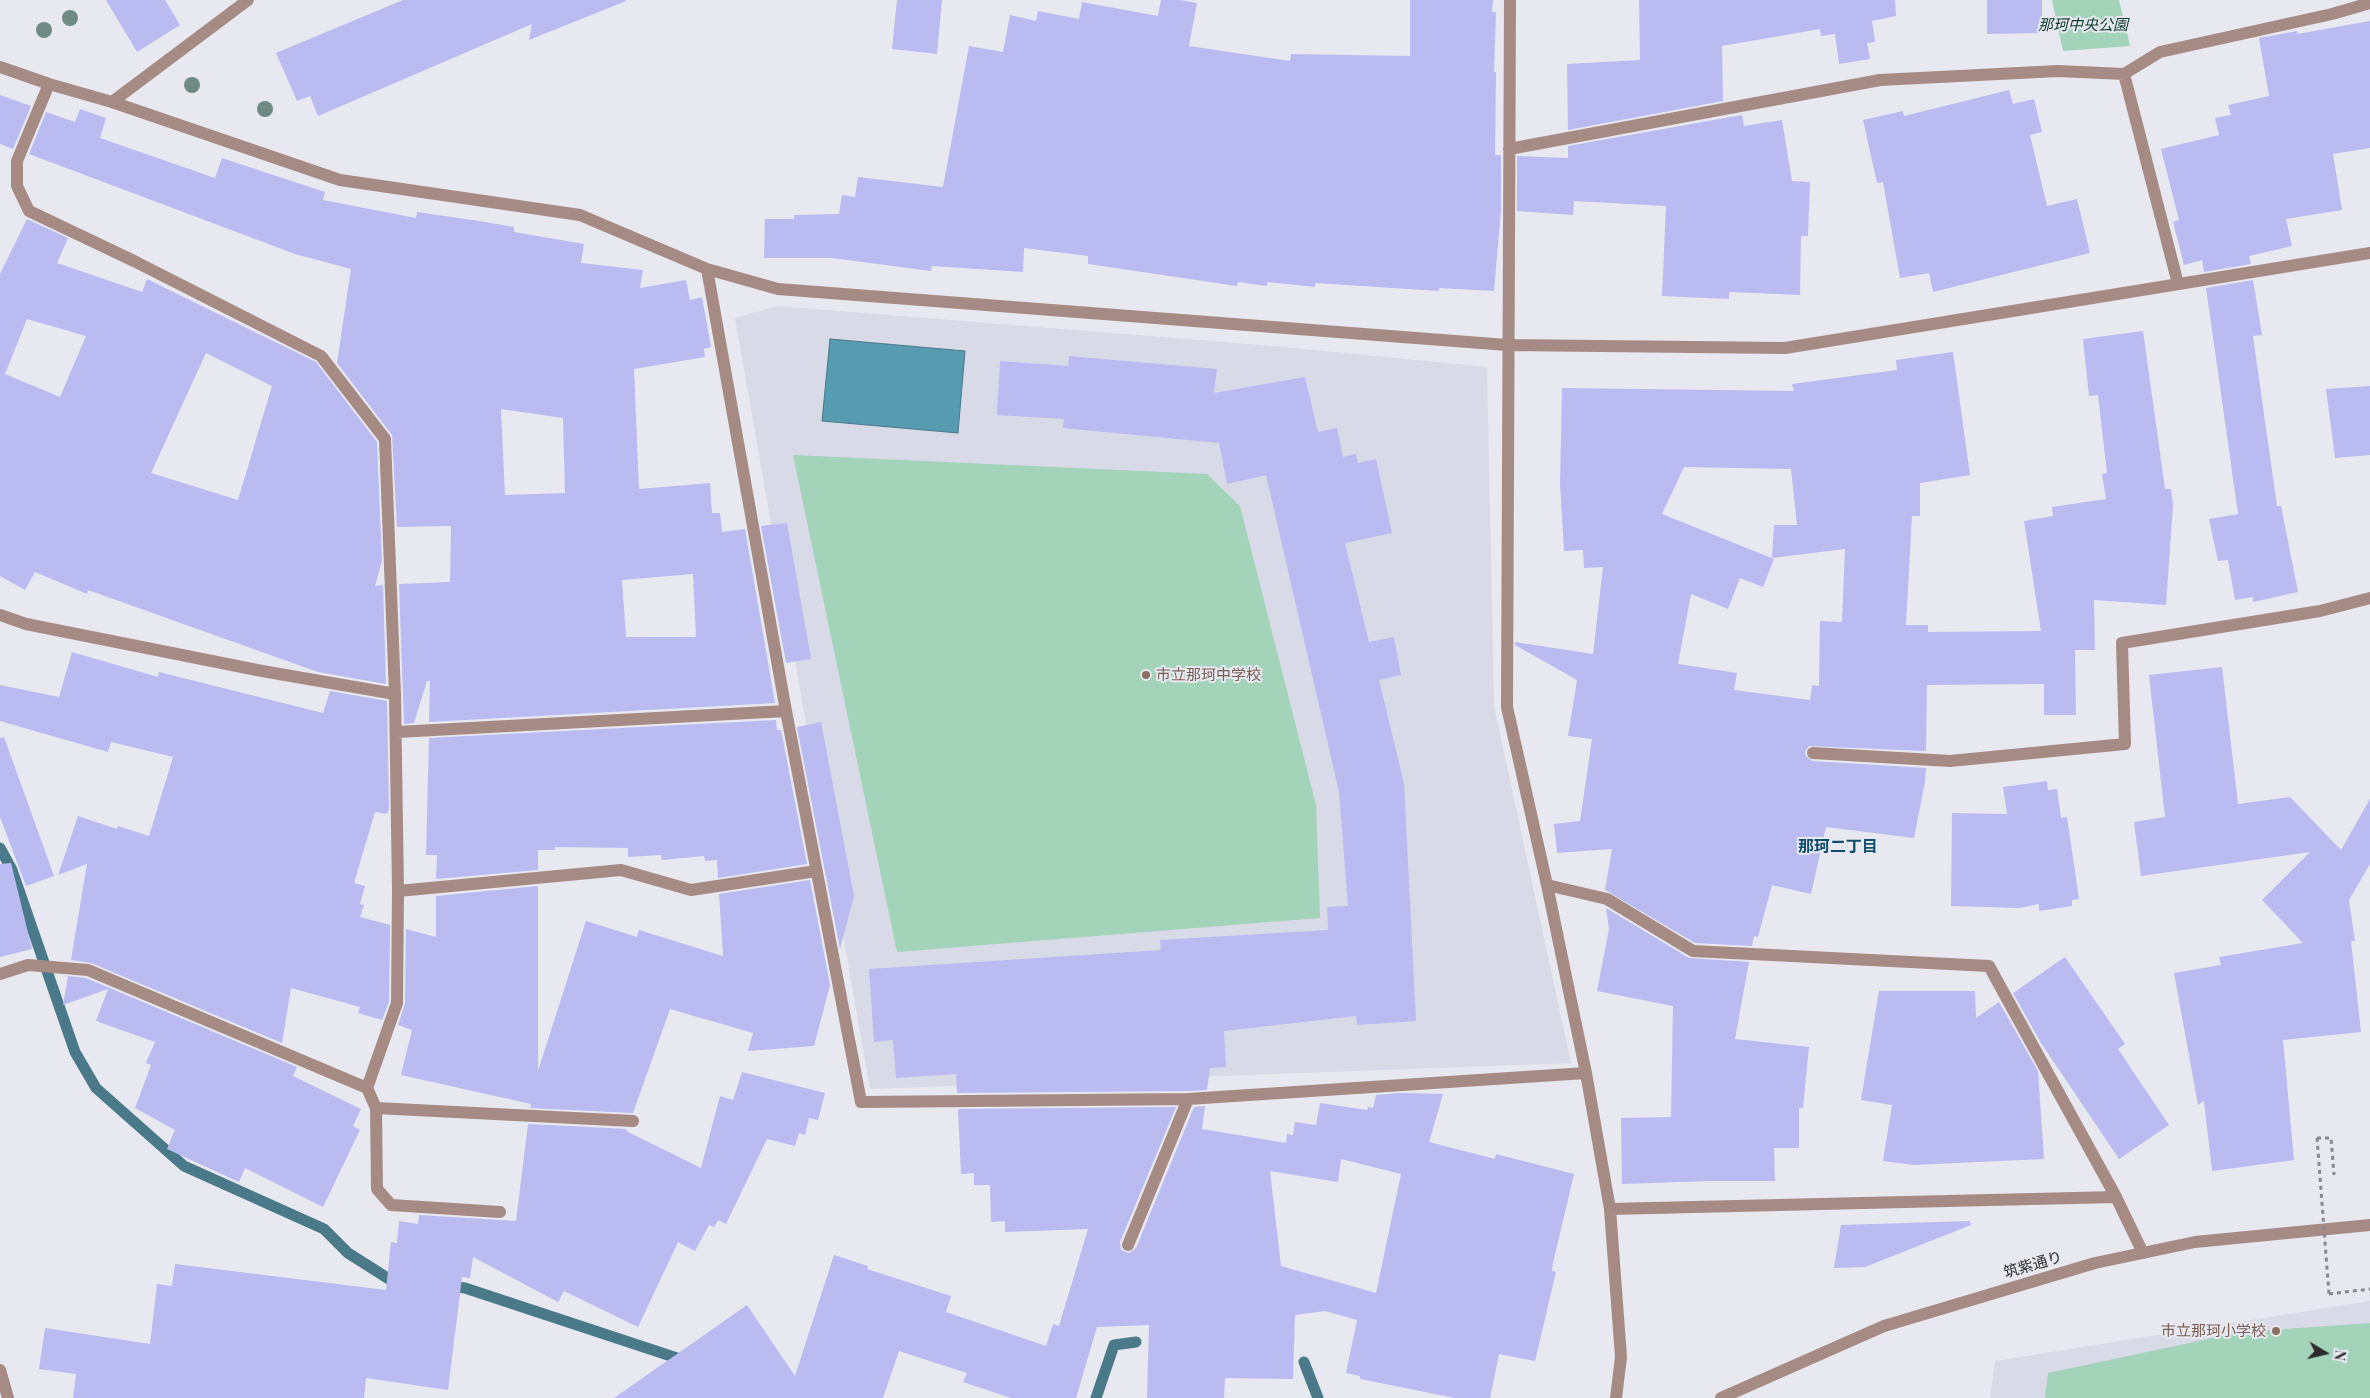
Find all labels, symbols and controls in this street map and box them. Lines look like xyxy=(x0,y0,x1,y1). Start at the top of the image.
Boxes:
park label: 那珂中央公園 xyxy=(2038,16,2128,34)
place label: 市立那珂中学校 xyxy=(1156,666,1261,684)
marker: 市立那珂中学校 xyxy=(1140,669,1152,681)
district label: 那珂二丁目 xyxy=(1798,837,1878,857)
street label: 筑紫通り xyxy=(2002,1248,2064,1282)
place label: 市立那珂小学校 xyxy=(2161,1322,2266,1340)
marker: 市立那珂小学校 xyxy=(2270,1325,2282,1337)
north arrow xyxy=(2300,1328,2350,1378)
text: N xyxy=(2330,1349,2350,1362)

